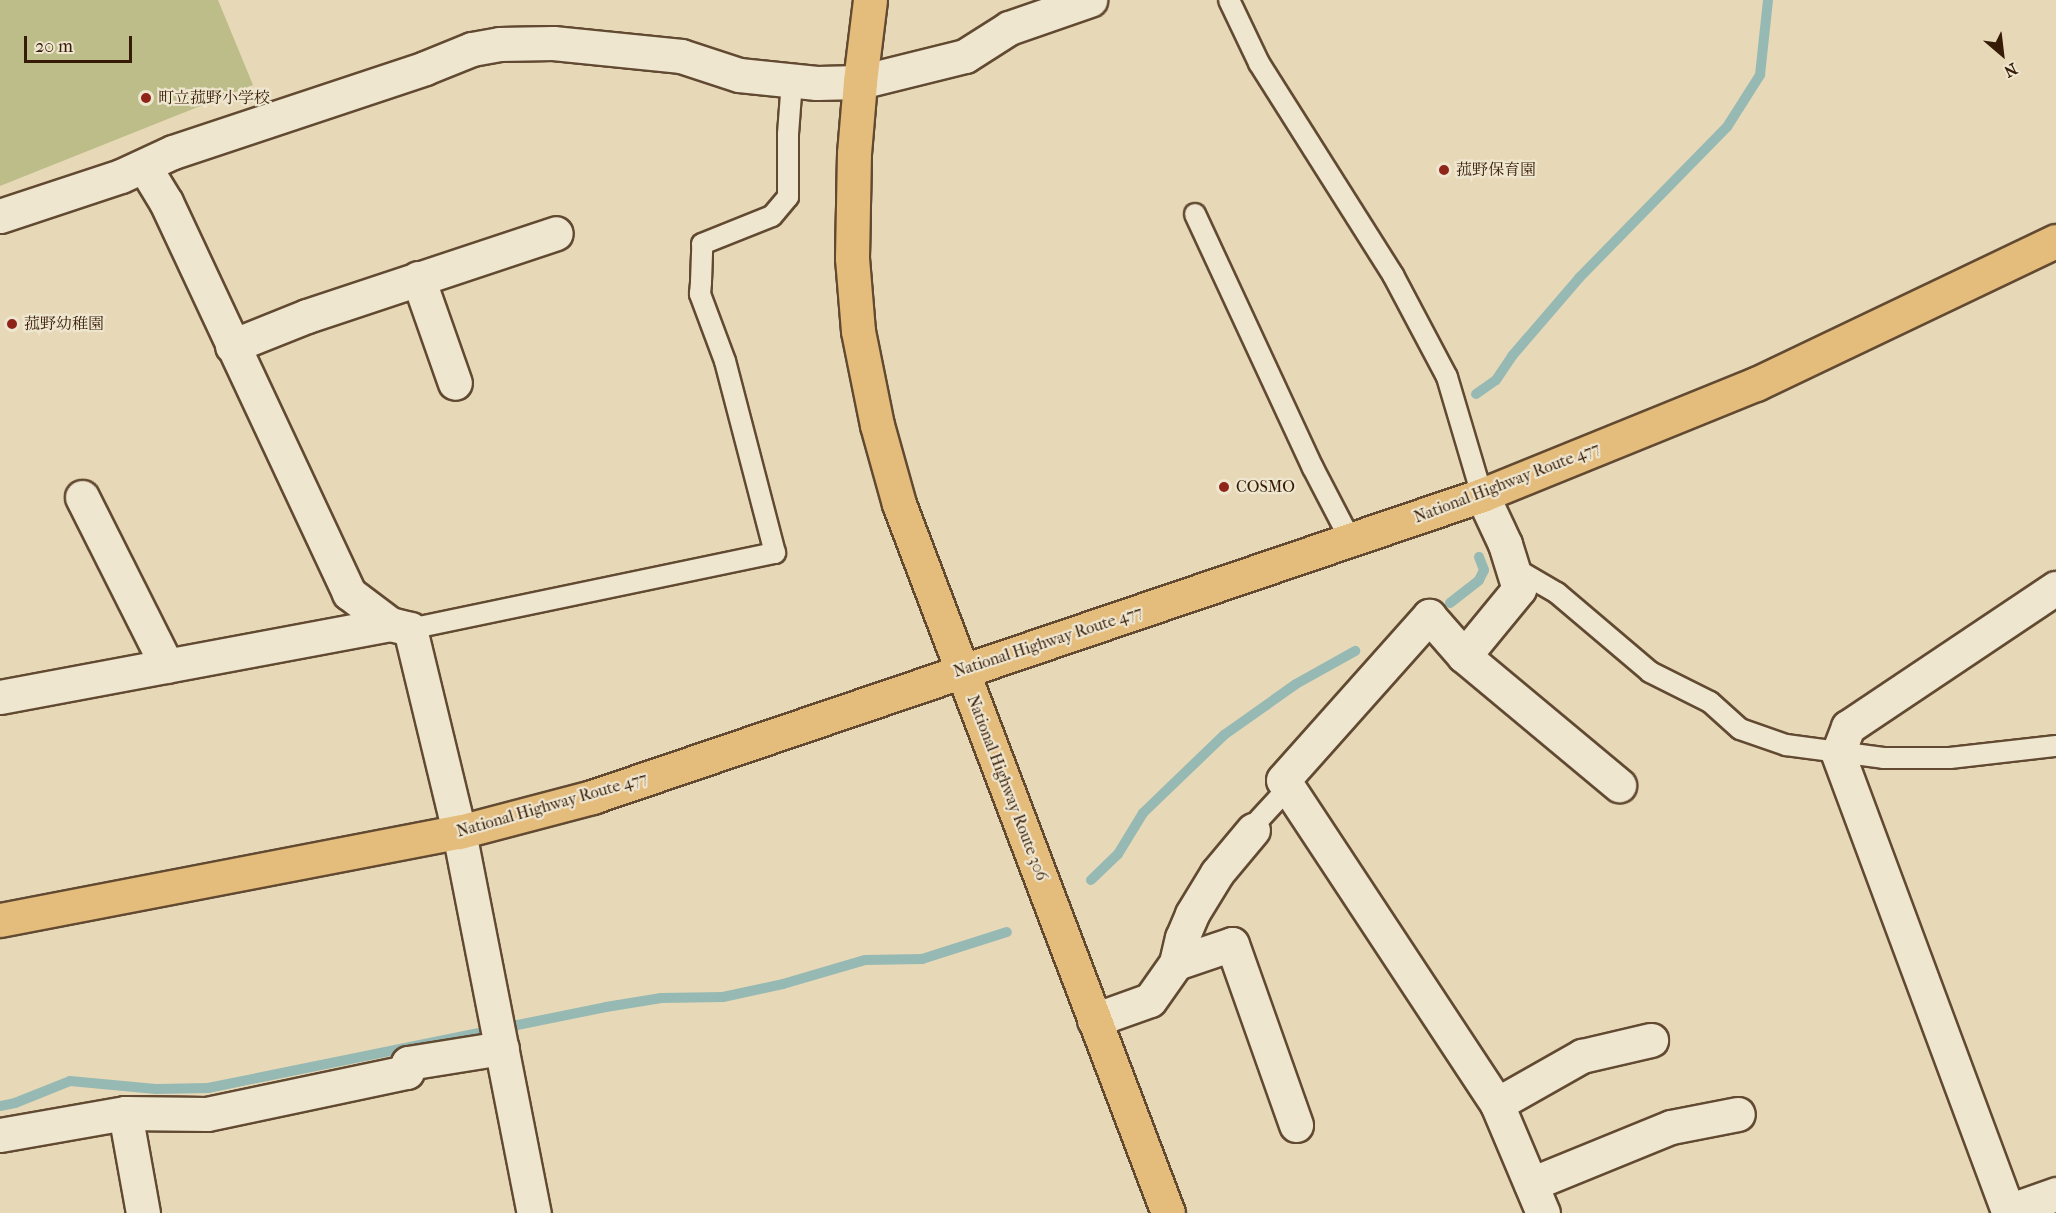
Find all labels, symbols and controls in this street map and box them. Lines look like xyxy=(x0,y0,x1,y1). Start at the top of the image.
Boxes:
scale bar xyxy=(27,24,135,62)
north arrow xyxy=(1972,24,2032,84)
text: 20 m xyxy=(35,36,73,57)
text: N xyxy=(2001,59,2021,82)
place label: 町立菰野小学校 xyxy=(158,88,270,108)
marker: 町立菰野小学校 xyxy=(139,91,153,105)
place label: 菰野保育園 xyxy=(1456,160,1536,180)
marker: 菰野保育園 xyxy=(1437,163,1451,177)
place label: 菰野幼稚園 xyxy=(24,314,104,334)
marker: 菰野幼稚園 xyxy=(5,317,19,331)
street label: National Highway Route 477 xyxy=(1411,439,1603,527)
place label: COSMO xyxy=(1236,477,1295,497)
marker: COSMO xyxy=(1217,480,1231,494)
street label: National Highway Route 477 xyxy=(951,602,1145,682)
street label: National Highway Route 306 xyxy=(963,693,1051,883)
street label: National Highway Route 477 xyxy=(455,769,649,841)

